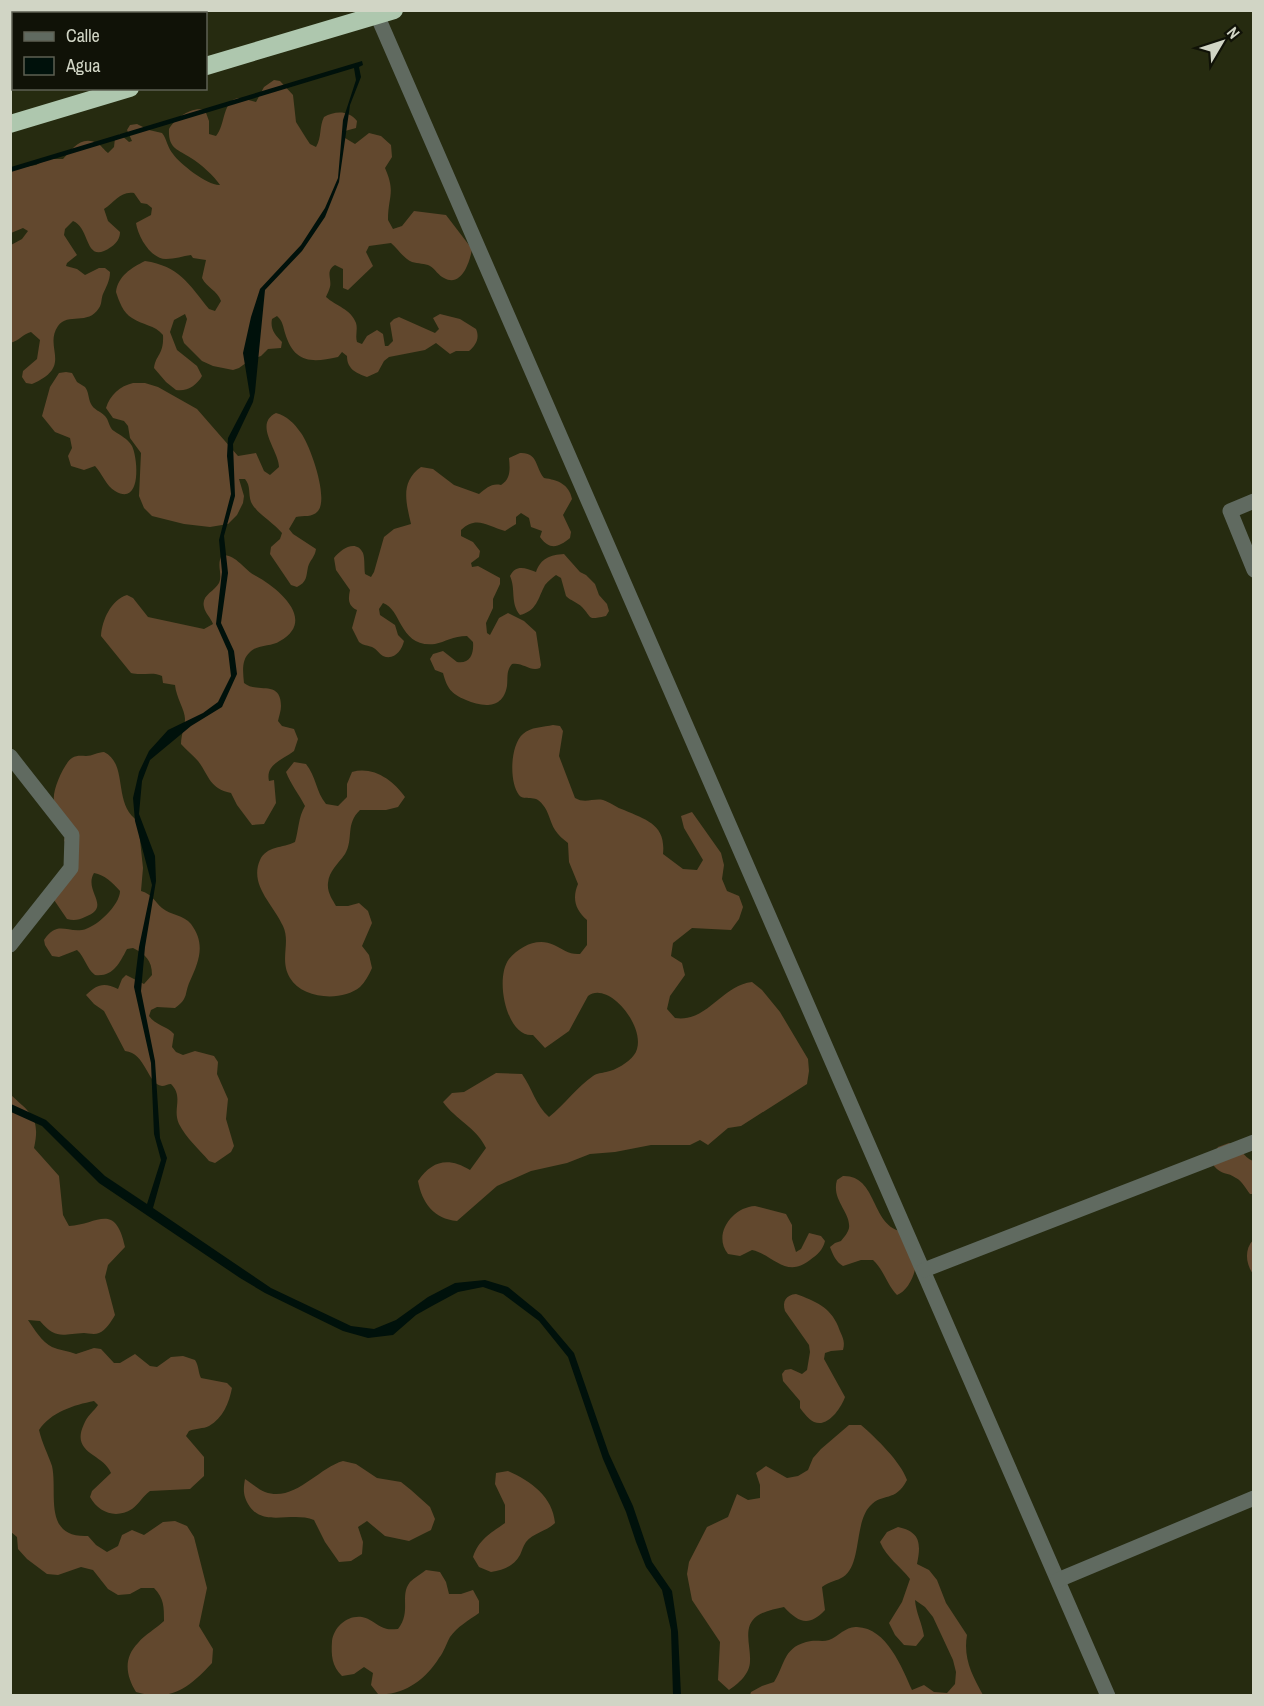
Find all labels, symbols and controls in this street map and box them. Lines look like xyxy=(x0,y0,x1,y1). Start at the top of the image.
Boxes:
legend xyxy=(12,12,207,90)
north arrow xyxy=(1192,12,1252,72)
text: N xyxy=(1222,22,1245,43)
text: Calle xyxy=(66,23,100,48)
text: Agua xyxy=(65,53,100,78)

